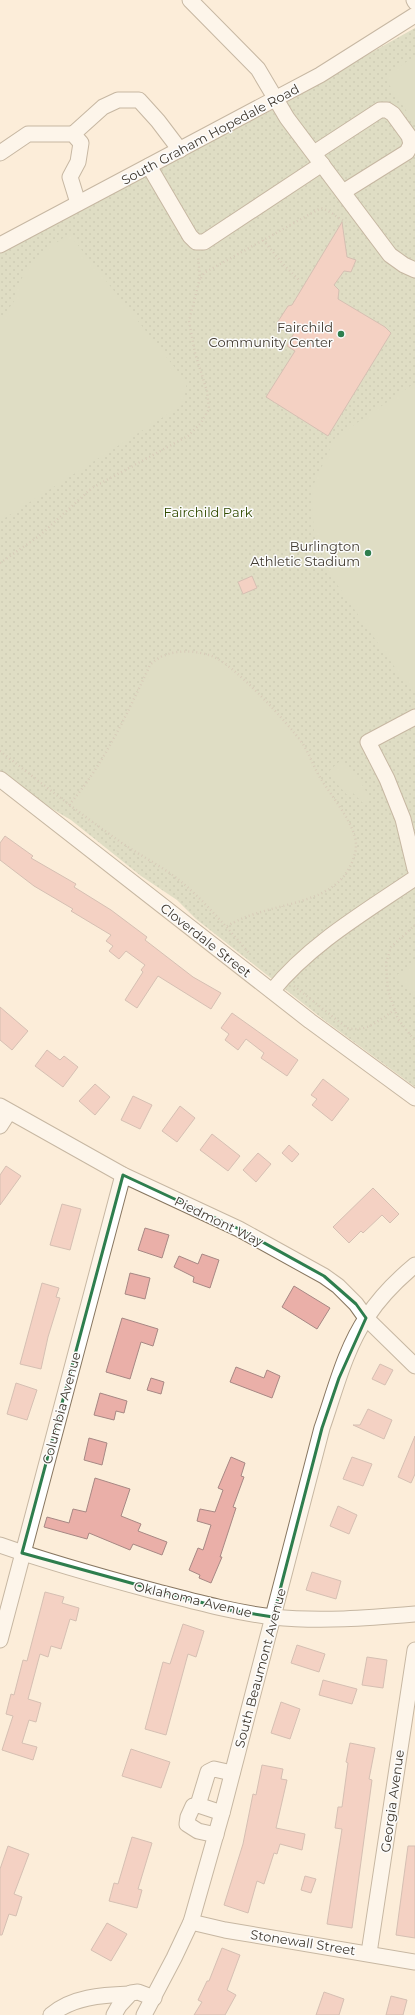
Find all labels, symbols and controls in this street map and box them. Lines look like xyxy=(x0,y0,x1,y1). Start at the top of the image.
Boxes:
street label: South Graham Hopedale Road xyxy=(118,80,302,188)
place label: Fairchild Community Center xyxy=(209,319,333,350)
marker: Fairchild Community Center xyxy=(336,329,346,339)
park label: Fairchild Park xyxy=(163,504,253,520)
place label: Burlington Athletic Stadium xyxy=(250,538,360,569)
marker: Burlington Athletic Stadium xyxy=(363,548,373,558)
street label: Cloverdale Street xyxy=(157,900,255,980)
street label: Piedmont Way xyxy=(172,1193,267,1250)
street label: Columbia Avenue xyxy=(38,1350,84,1466)
street label: Oklahoma Avenue xyxy=(132,1578,254,1620)
street label: South Beaumont Avenue xyxy=(231,1586,289,1750)
street label: Georgia Avenue xyxy=(377,1748,407,1853)
street label: Stonewall Street xyxy=(249,1926,357,1958)

